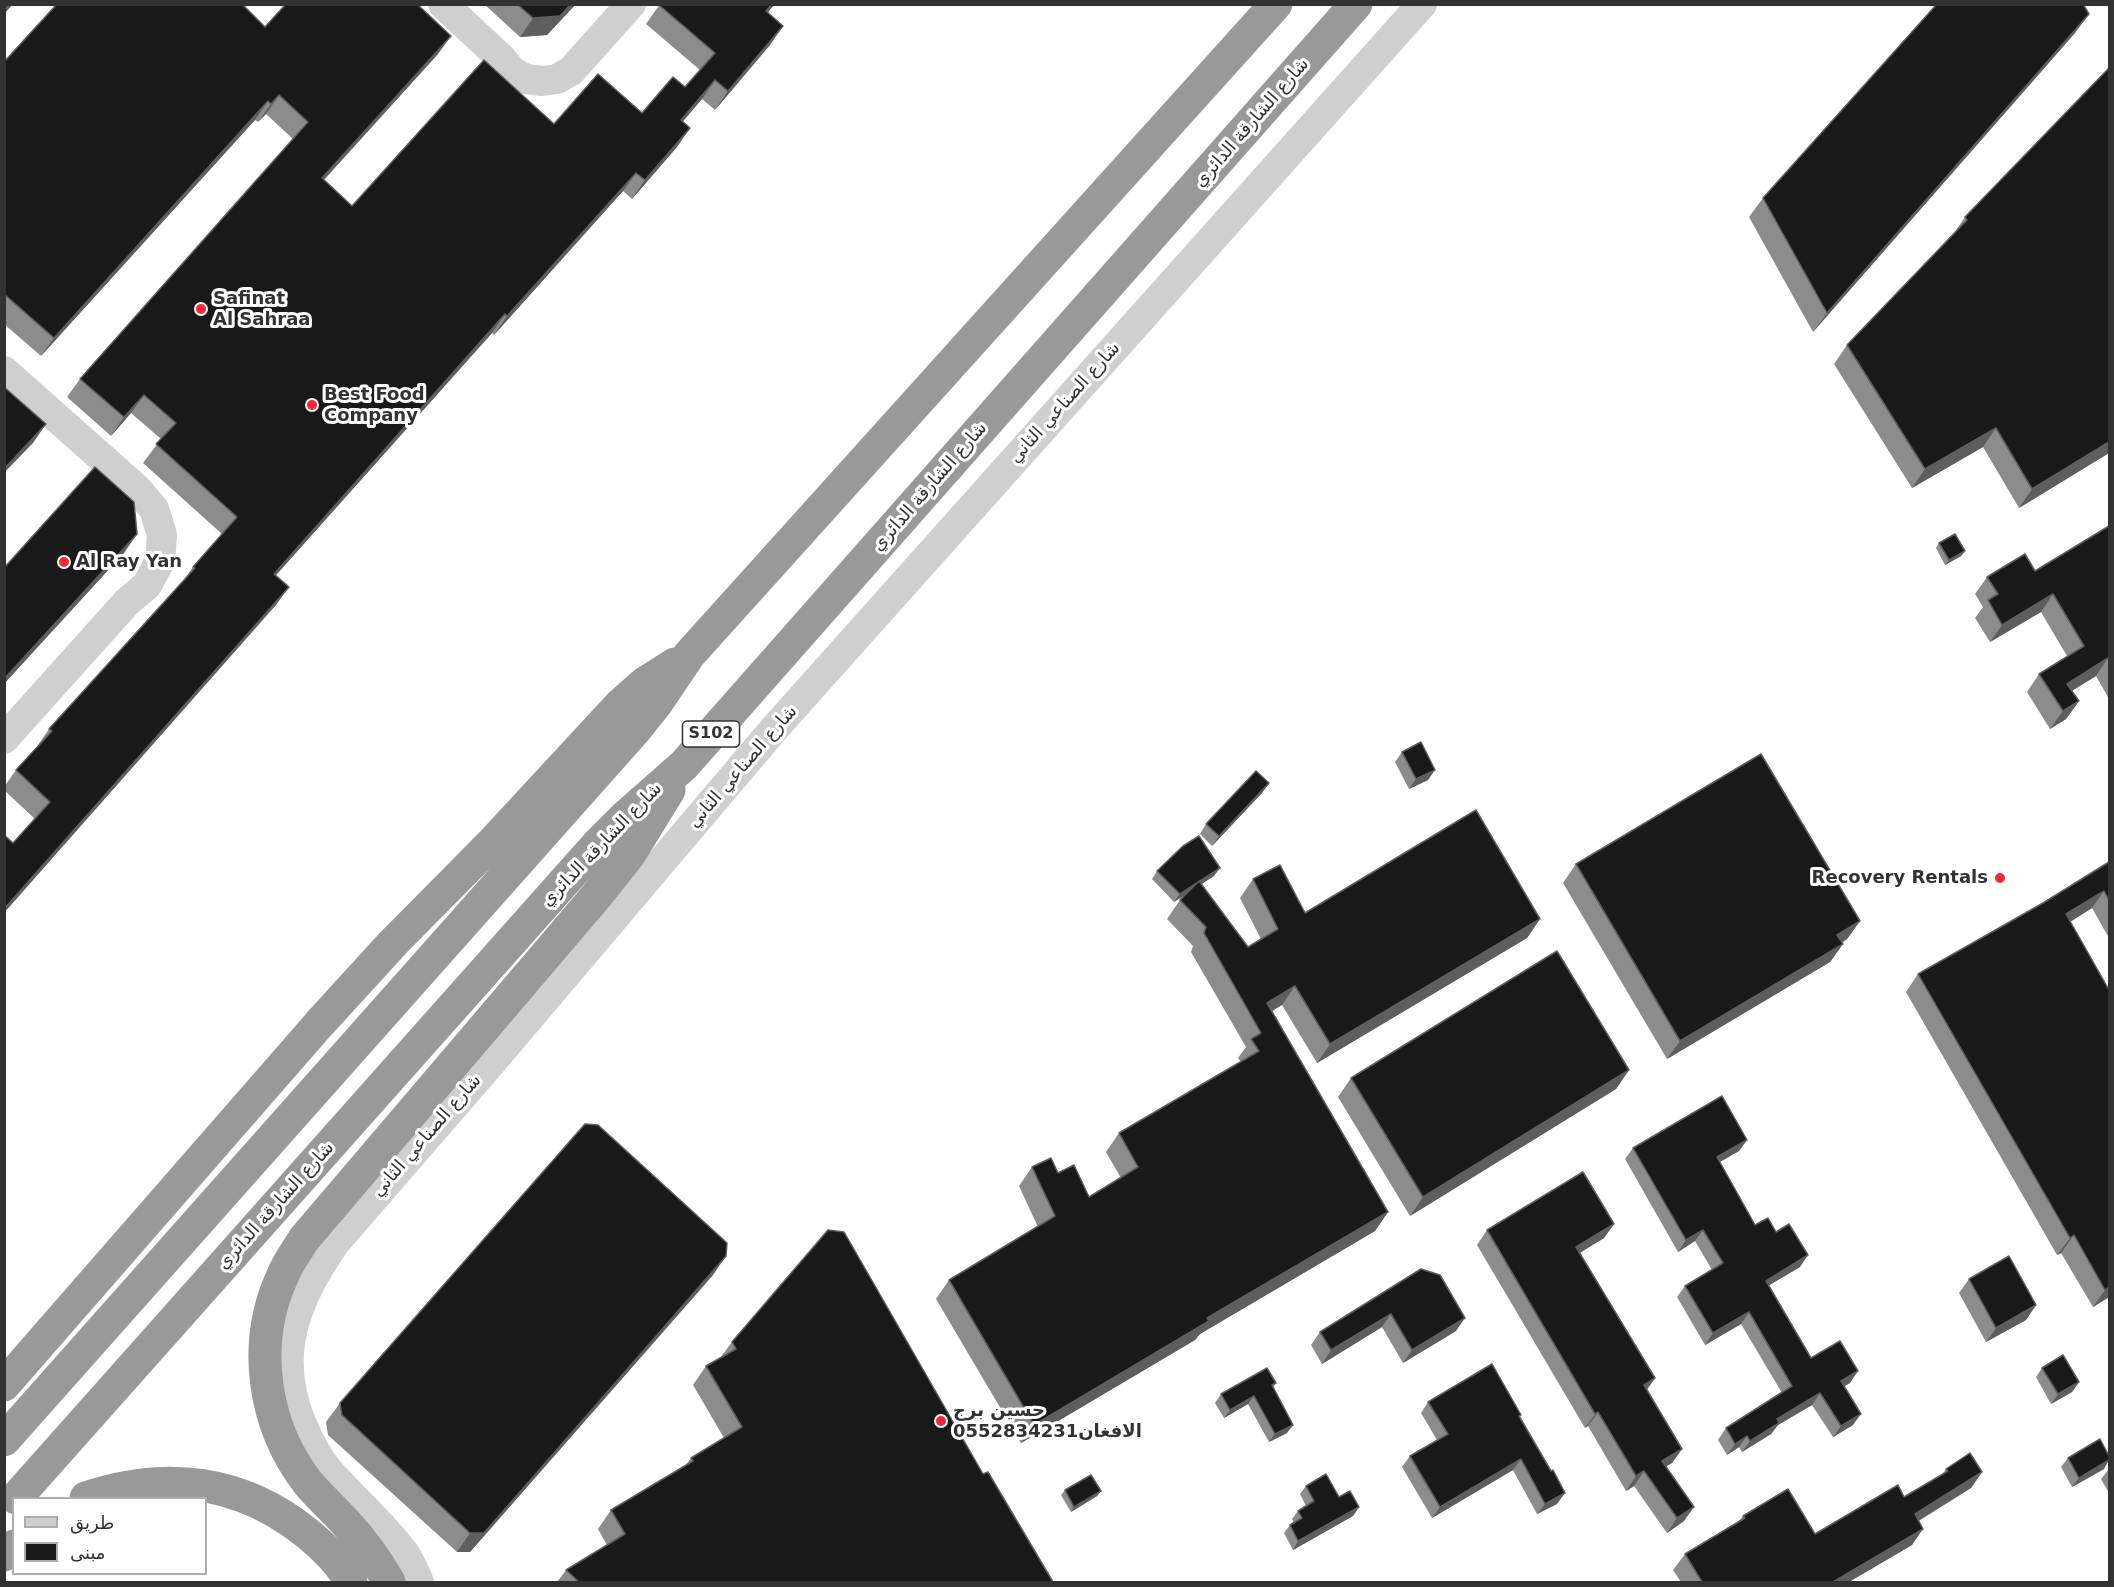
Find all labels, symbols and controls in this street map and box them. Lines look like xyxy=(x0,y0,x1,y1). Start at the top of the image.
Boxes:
street label: شارع الشارقة الدائري xyxy=(1190,54,1314,192)
place label: Safinat Al Sahraa xyxy=(213,288,310,330)
marker: Safinat Al Sahraa xyxy=(194,302,208,316)
street label: شارع الصناعي الثاني xyxy=(1005,338,1125,468)
place label: Best Food Company xyxy=(324,384,425,426)
marker: Best Food Company xyxy=(305,398,319,412)
street label: شارع الشارقة الدائري xyxy=(868,418,992,556)
place label: Al Ray Yan xyxy=(76,551,182,573)
marker: Al Ray Yan xyxy=(57,555,71,569)
street label: شارع الصناعي الثاني xyxy=(684,701,802,833)
road number: S102 xyxy=(682,721,740,747)
street label: شارع الشارقة الدائري xyxy=(537,778,667,912)
place label: Recovery Rentals xyxy=(1812,867,1988,889)
marker: Recovery Rentals xyxy=(1993,871,2007,885)
street label: شارع الصناعي الثاني xyxy=(368,1070,486,1202)
street label: شارع الشارقة الدائري xyxy=(213,1138,339,1274)
place label: حسين برج الافغان0552834231 xyxy=(953,1400,1142,1442)
marker: حسين برج الافغان0552834231 xyxy=(934,1414,948,1428)
legend xyxy=(12,1497,207,1575)
text: طريق xyxy=(70,1512,114,1533)
text: مبنى xyxy=(70,1542,106,1563)

